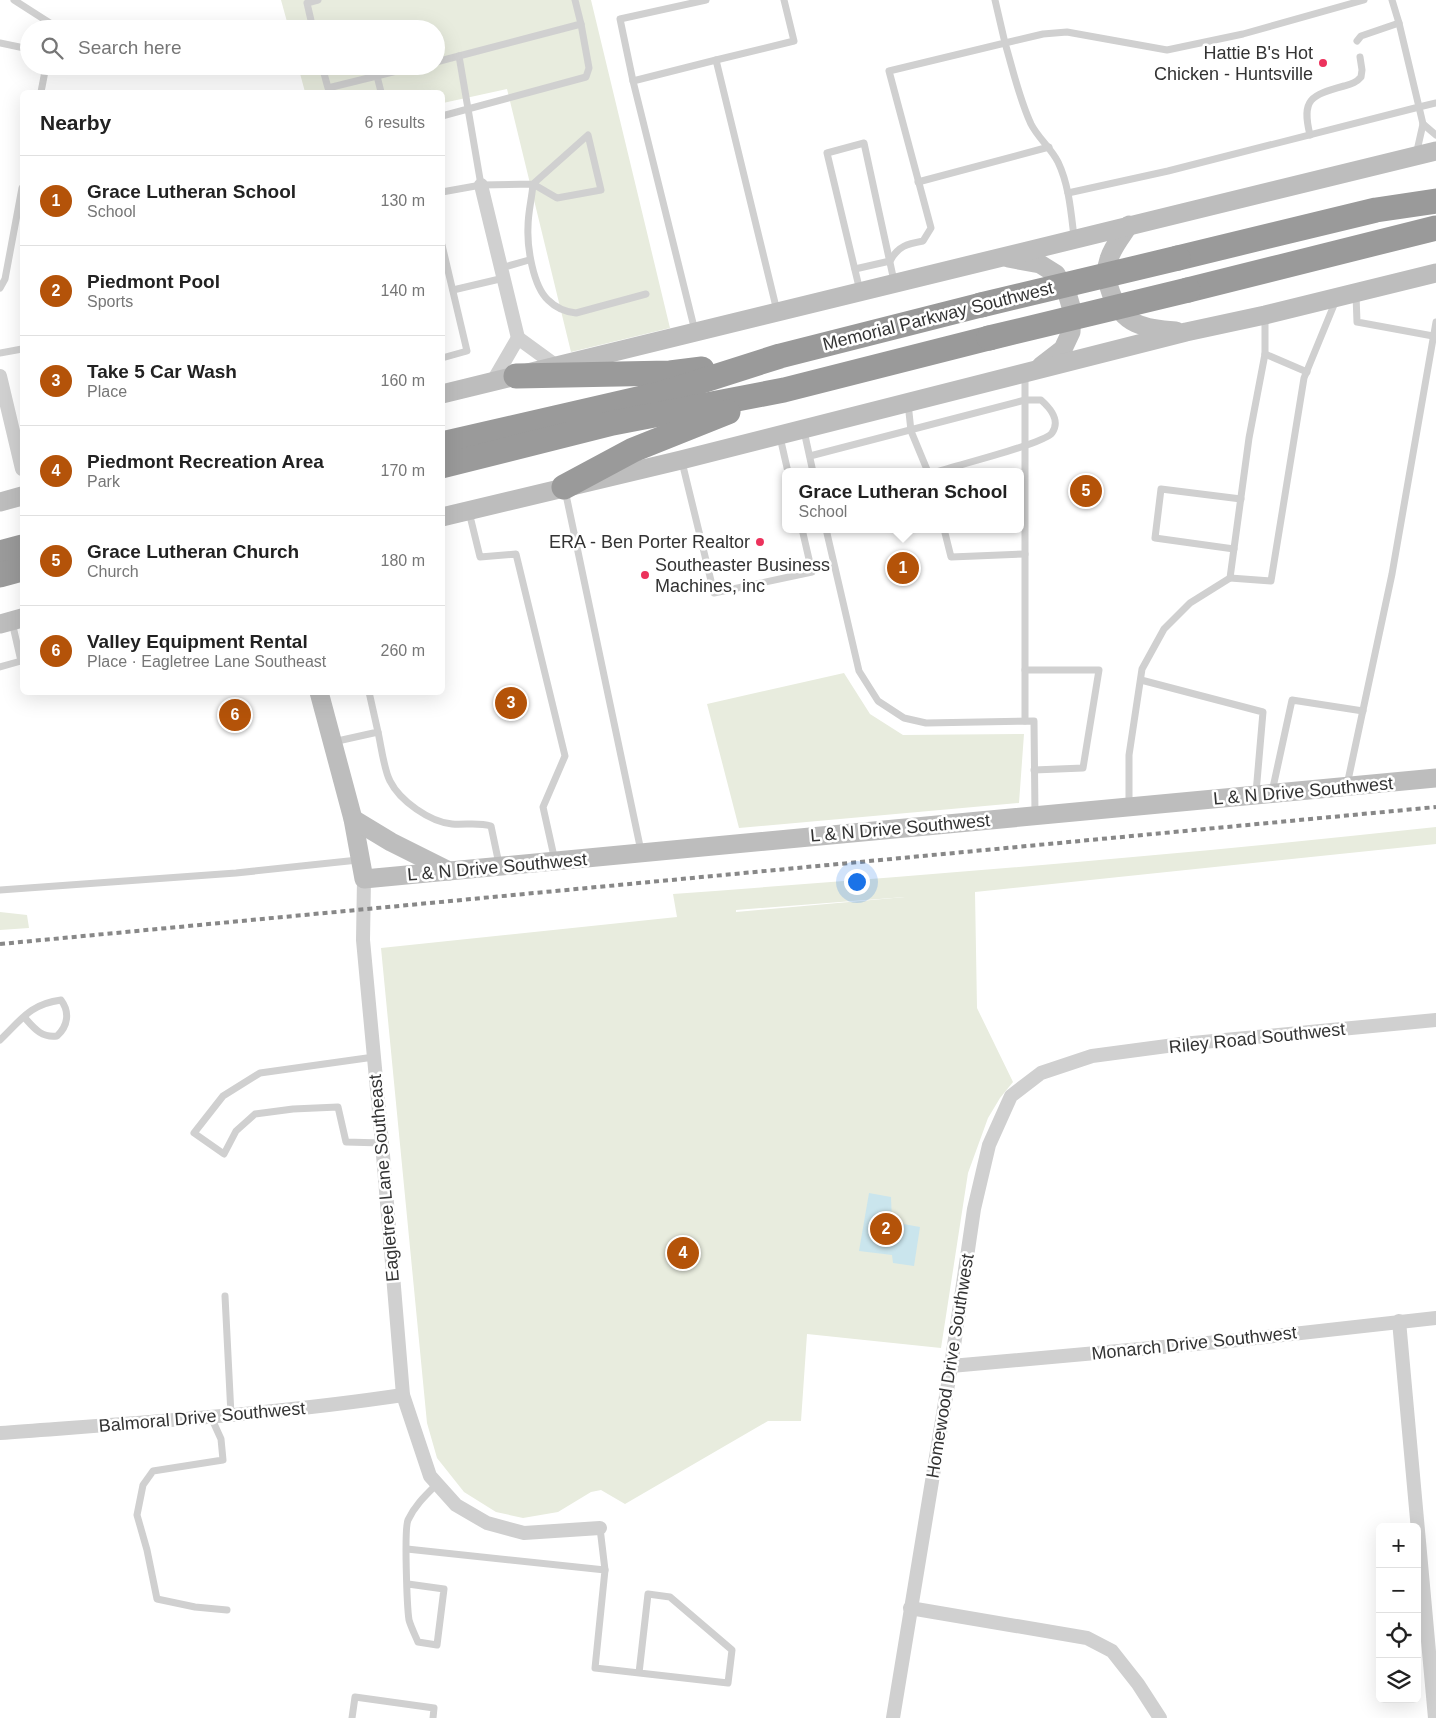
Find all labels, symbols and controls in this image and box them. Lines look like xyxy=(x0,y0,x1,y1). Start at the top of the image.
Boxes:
search box xyxy=(20,20,445,75)
icon: search xyxy=(38,34,66,62)
text: Search here xyxy=(78,37,182,58)
place label: Hattie B's Hot Chicken - Huntsville xyxy=(1154,43,1313,84)
marker: Hattie B's Hot Chicken - Huntsville xyxy=(1317,57,1329,69)
text: Nearby xyxy=(40,111,111,134)
text: 6 results xyxy=(365,114,425,131)
text: Grace Lutheran School xyxy=(87,181,296,202)
text: 1 xyxy=(52,192,60,209)
text: 130 m xyxy=(381,192,425,209)
text: School xyxy=(87,203,136,220)
text: Piedmont Pool xyxy=(87,271,220,292)
street label: Memorial Parkway Southwest xyxy=(821,278,1055,354)
text: 2 xyxy=(52,282,60,299)
text: 140 m xyxy=(381,282,425,299)
text: Sports xyxy=(87,293,133,310)
text: Take 5 Car Wash xyxy=(87,361,237,382)
text: 3 xyxy=(52,372,60,389)
text: 160 m xyxy=(381,372,425,389)
text: Place xyxy=(87,383,127,400)
text: Piedmont Recreation Area xyxy=(87,451,324,472)
text: 4 xyxy=(52,462,60,479)
text: 170 m xyxy=(381,462,425,479)
popup xyxy=(782,468,1024,533)
pin: 5 xyxy=(1070,472,1102,510)
text: Park xyxy=(87,473,120,490)
text: Grace Lutheran School xyxy=(798,481,1008,502)
text: School xyxy=(798,503,847,520)
place label: ERA - Ben Porter Realtor xyxy=(549,532,750,552)
marker: ERA - Ben Porter Realtor xyxy=(754,536,766,548)
text: Grace Lutheran Church xyxy=(87,541,299,562)
pin: 1 xyxy=(887,549,919,587)
text: 5 xyxy=(52,552,60,569)
text: 180 m xyxy=(381,552,425,569)
place label: Southeaster Business Machines, inc xyxy=(655,555,830,596)
text: Church xyxy=(87,563,139,580)
marker: Southeaster Business Machines, inc xyxy=(639,569,651,581)
text: Valley Equipment Rental xyxy=(87,631,308,652)
text: 6 xyxy=(52,642,60,659)
text: 260 m xyxy=(381,642,425,659)
text: Place · Eagletree Lane Southeast xyxy=(87,653,326,670)
pin: 3 xyxy=(495,684,527,722)
pin: 6 xyxy=(219,696,251,734)
street label: L & N Drive Southwest xyxy=(1212,773,1394,809)
street label: L & N Drive Southwest xyxy=(809,810,991,846)
street label: L & N Drive Southwest xyxy=(406,849,588,885)
your location xyxy=(844,869,870,895)
street label: Riley Road Southwest xyxy=(1168,1019,1346,1057)
street label: Eagletree Lane Southeast xyxy=(365,1073,403,1283)
pin: 2 xyxy=(870,1210,902,1248)
pin: 4 xyxy=(667,1234,699,1272)
street label: Homewood Drive Southwest xyxy=(922,1252,978,1480)
street label: Monarch Drive Southwest xyxy=(1090,1322,1298,1364)
street label: Balmoral Drive Southwest xyxy=(98,1398,306,1436)
map controls xyxy=(1376,1523,1421,1703)
button: + xyxy=(1376,1523,1421,1568)
button: − xyxy=(1376,1568,1421,1613)
button: locate xyxy=(1376,1613,1421,1658)
button: layers xyxy=(1376,1658,1421,1703)

